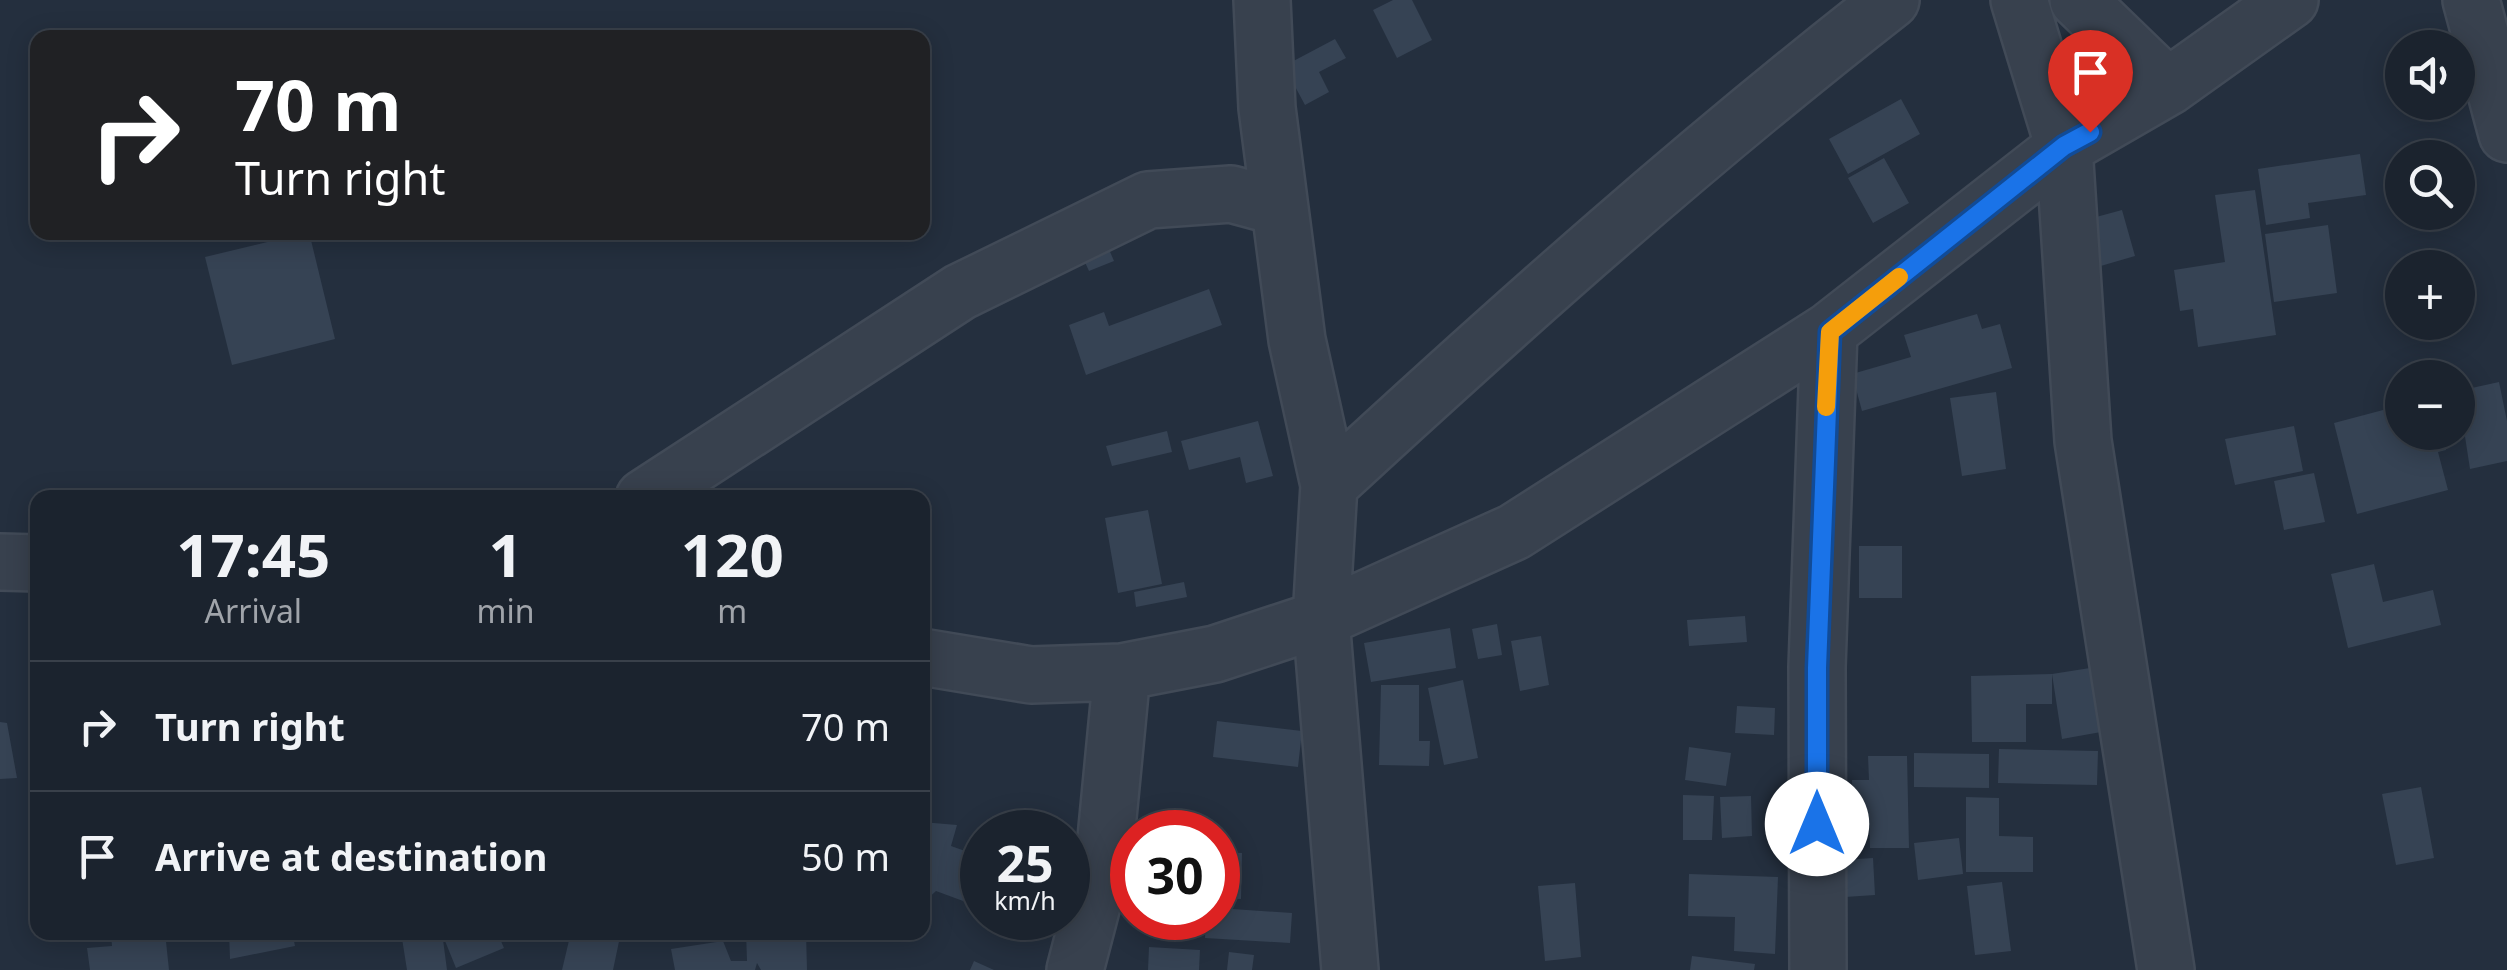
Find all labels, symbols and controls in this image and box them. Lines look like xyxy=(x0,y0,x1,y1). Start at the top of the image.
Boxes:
pin xyxy=(2048,30,2133,133)
map controls xyxy=(2385,30,2475,450)
button: sound xyxy=(2385,30,2475,120)
icon: arrive xyxy=(2063,45,2118,100)
text: 70 m xyxy=(235,56,402,152)
icon: right xyxy=(70,70,200,200)
button: search xyxy=(2385,140,2475,230)
text: Turn right xyxy=(235,147,446,208)
button: + xyxy=(2385,250,2475,340)
button: − xyxy=(2385,360,2475,450)
text: 17:45 xyxy=(176,513,330,595)
text: 1 xyxy=(488,513,523,595)
text: 120 xyxy=(681,513,784,595)
text: Arrival xyxy=(205,589,302,632)
text: min xyxy=(477,589,535,632)
text: m xyxy=(717,589,747,632)
icon: right xyxy=(70,699,125,754)
text: Turn right xyxy=(155,700,345,752)
text: 70 m xyxy=(801,700,890,752)
position arrow xyxy=(1765,772,1869,876)
speed limit sign: 30 xyxy=(1110,810,1240,940)
icon: arrive xyxy=(70,829,125,884)
text: 25 xyxy=(996,829,1054,897)
text: Arrive at destination xyxy=(155,830,547,882)
text: 50 m xyxy=(801,830,890,882)
text: km/h xyxy=(994,883,1056,917)

